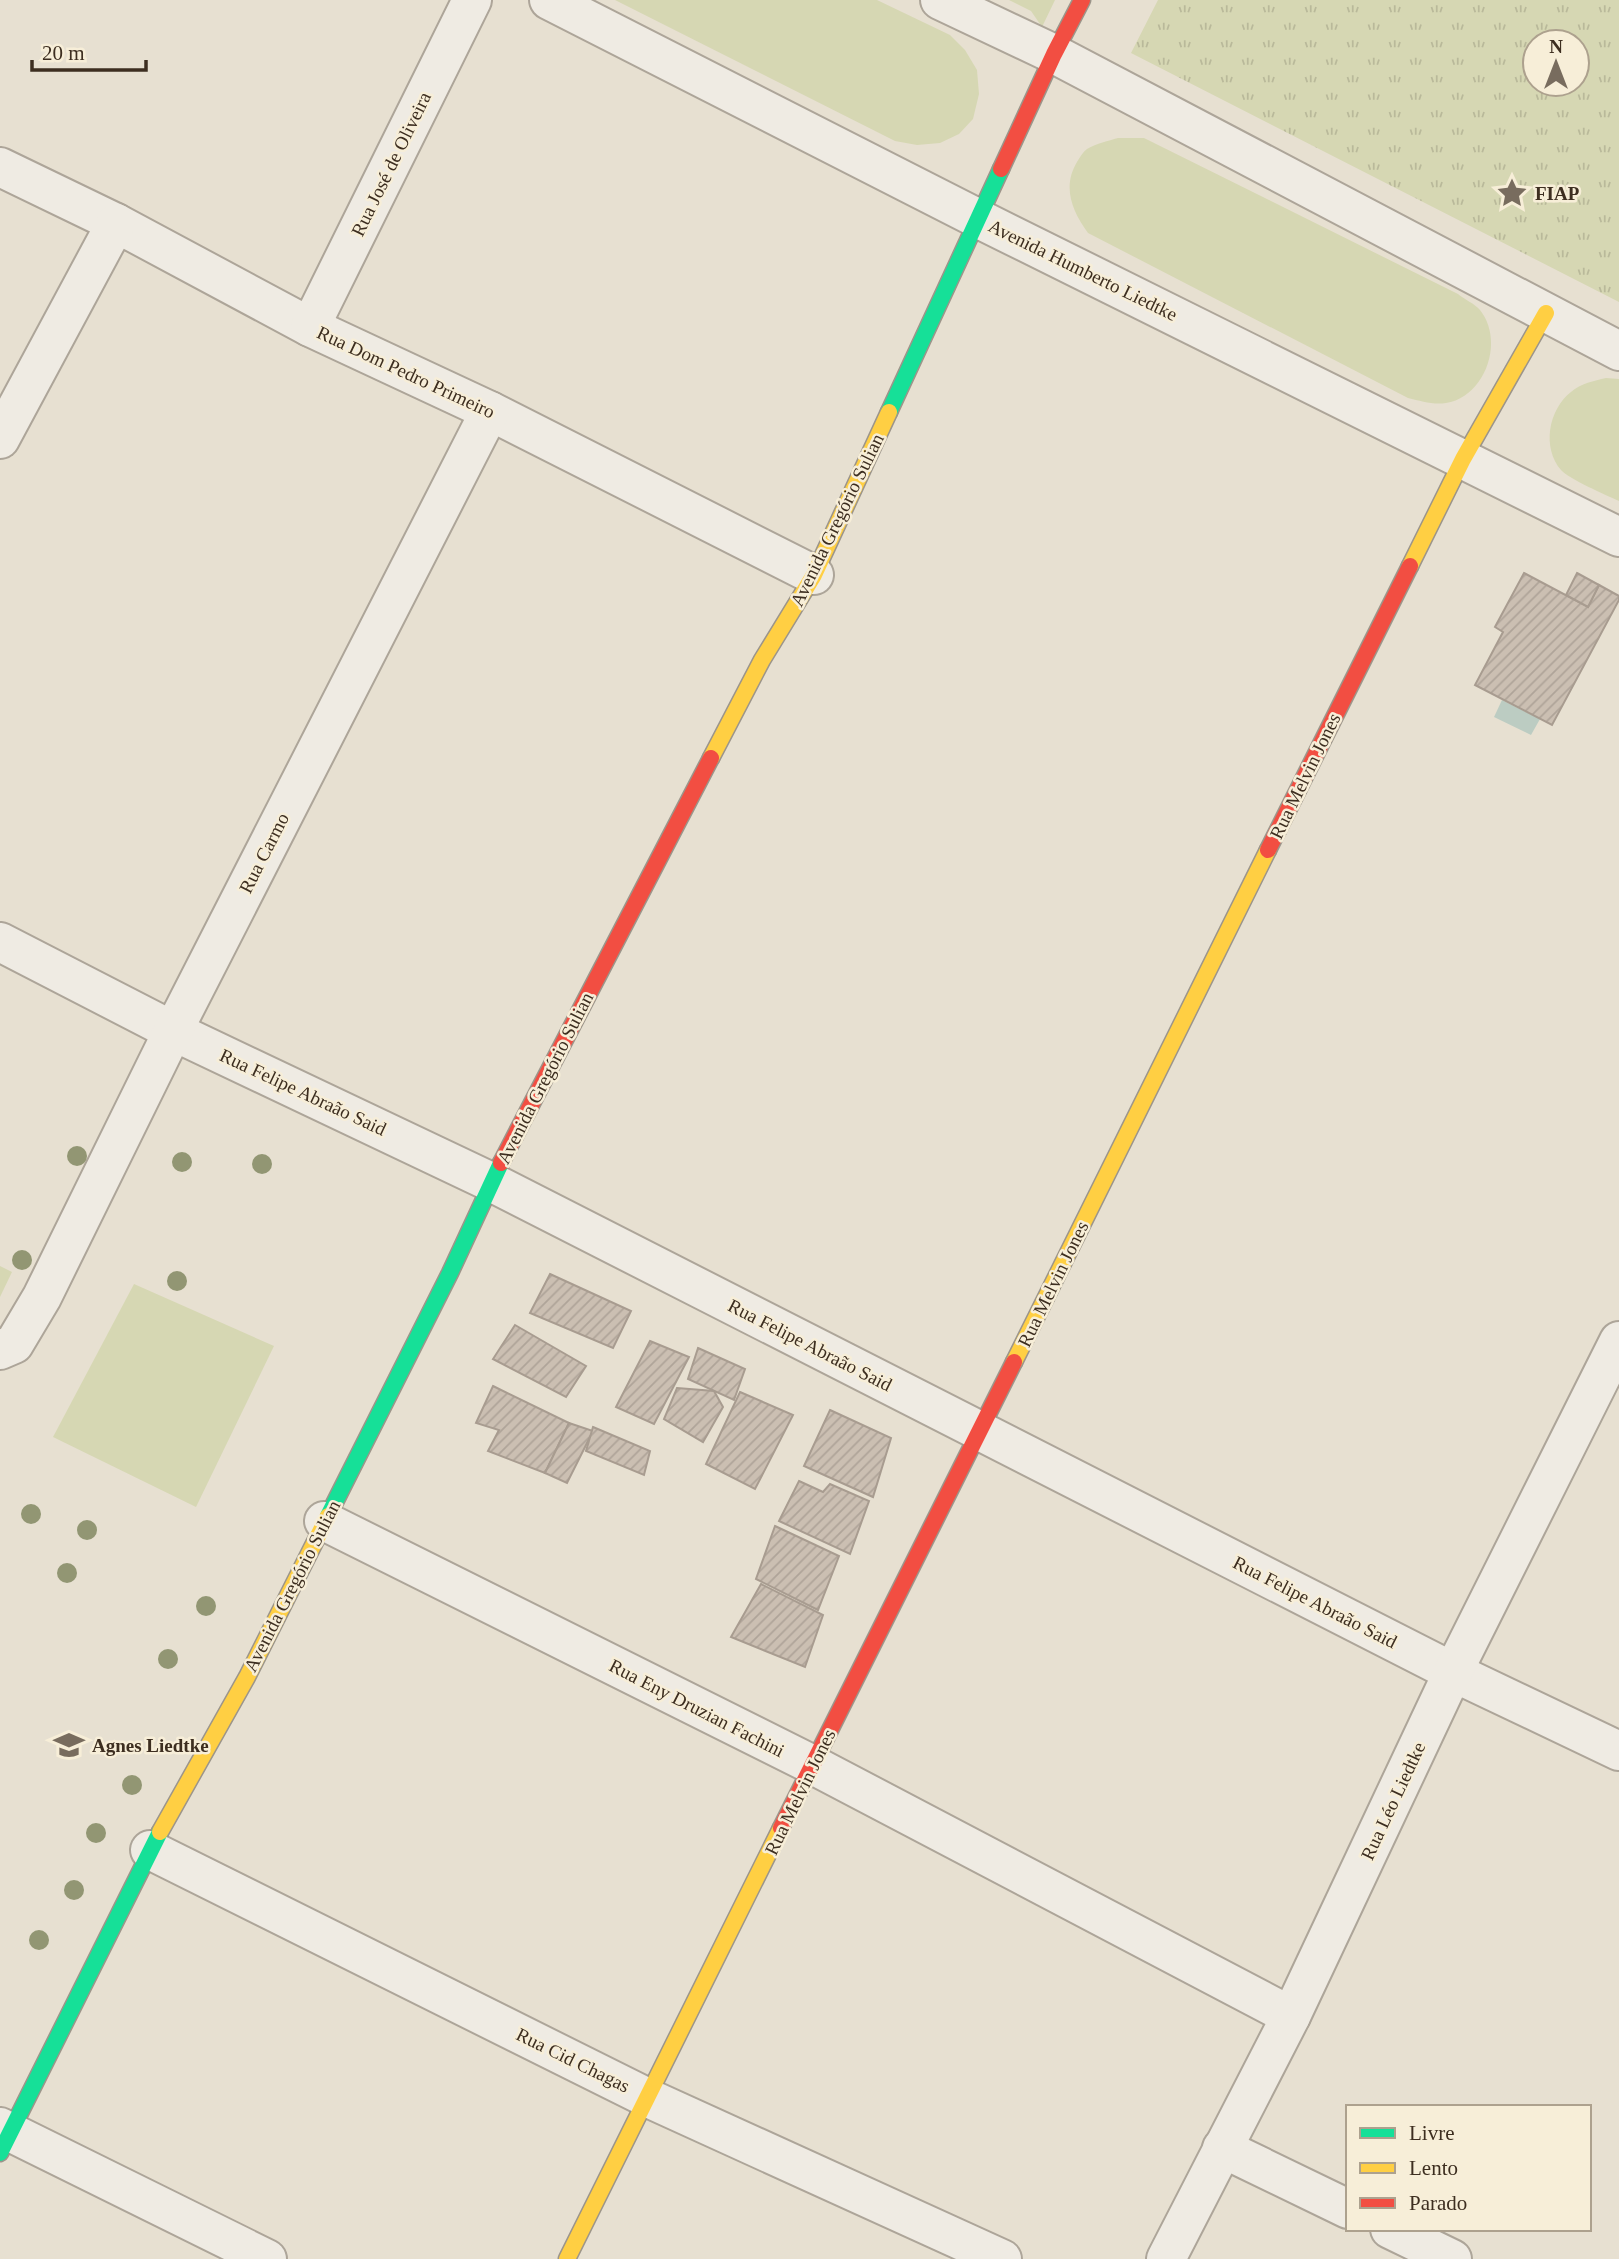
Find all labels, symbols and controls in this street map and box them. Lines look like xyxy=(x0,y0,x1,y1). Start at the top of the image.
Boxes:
scale bar xyxy=(32,28,145,72)
north arrow xyxy=(1521,28,1591,98)
text: N xyxy=(1549,36,1563,57)
text: 20 m xyxy=(42,41,85,65)
street label: Rua José de Oliveira xyxy=(347,88,435,240)
place icon: FIAP xyxy=(1495,176,1529,210)
place label: FIAP xyxy=(1535,183,1580,204)
street label: Avenida Humberto Liedtke xyxy=(985,215,1181,325)
street label: Rua Dom Pedro Primeiro xyxy=(314,322,498,422)
street label: Avenida Gregório Sulian xyxy=(786,430,888,610)
street label: Rua Melvin Jones xyxy=(1265,710,1345,842)
street label: Rua Carmo xyxy=(235,809,293,897)
street label: Avenida Gregório Sulian xyxy=(493,988,598,1167)
street label: Rua Felipe Abraão Said xyxy=(217,1044,390,1140)
street label: Rua Melvin Jones xyxy=(1013,1218,1093,1350)
street label: Rua Felipe Abraão Said xyxy=(725,1295,896,1396)
street label: Avenida Gregório Sulian xyxy=(240,1496,345,1675)
street label: Rua Felipe Abraão Said xyxy=(1230,1552,1401,1653)
street label: Rua Eny Druzian Fachini xyxy=(606,1655,788,1761)
street label: Rua Melvin Jones xyxy=(760,1726,840,1858)
school or university icon: Agnes Liedtke xyxy=(52,1728,86,1762)
place label: Agnes Liedtke xyxy=(92,1735,209,1756)
street label: Rua Léo Liedtke xyxy=(1357,1739,1429,1863)
street label: Rua Cid Chagas xyxy=(513,2023,633,2097)
legend xyxy=(1346,2105,1591,2231)
text: Livre xyxy=(1409,2121,1454,2145)
text: Lento xyxy=(1409,2156,1458,2180)
text: Parado xyxy=(1409,2191,1467,2215)

